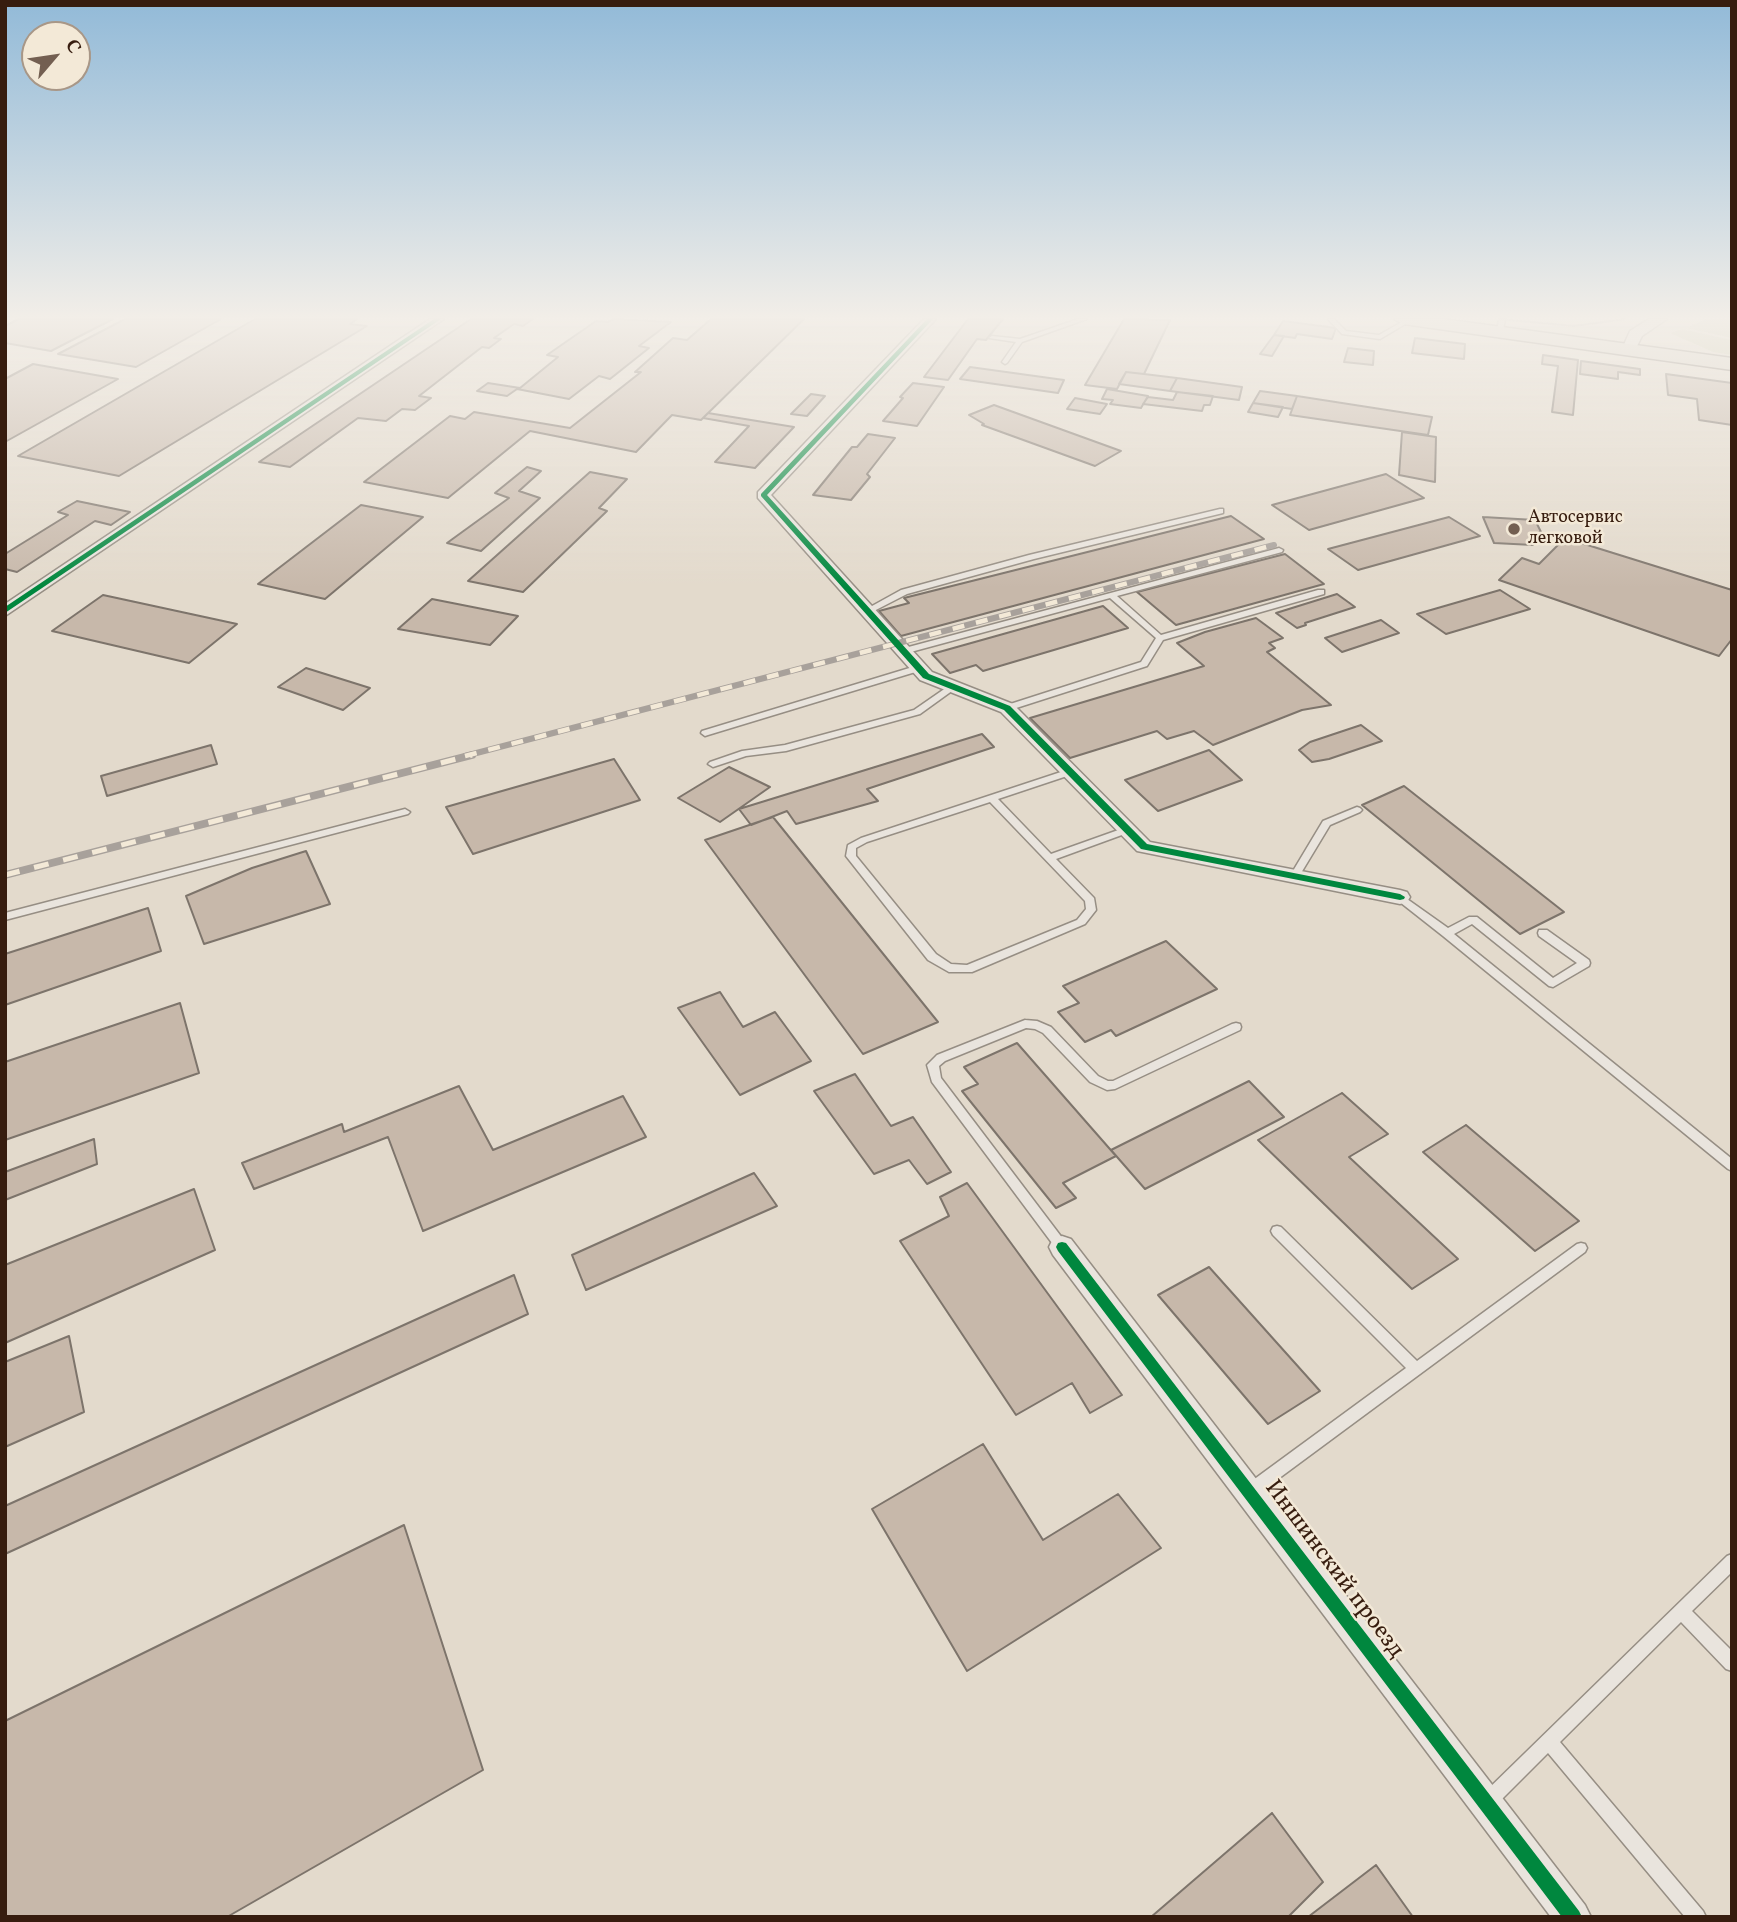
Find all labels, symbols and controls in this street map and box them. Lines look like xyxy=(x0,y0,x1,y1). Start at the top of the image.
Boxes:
north arrow xyxy=(21,21,91,91)
text: С xyxy=(58,35,87,58)
place label: Автосервис легковой xyxy=(1528,508,1623,550)
marker: Автосервис легковой xyxy=(1506,521,1522,537)
street label: Иншинский проезд xyxy=(1257,1475,1409,1665)

